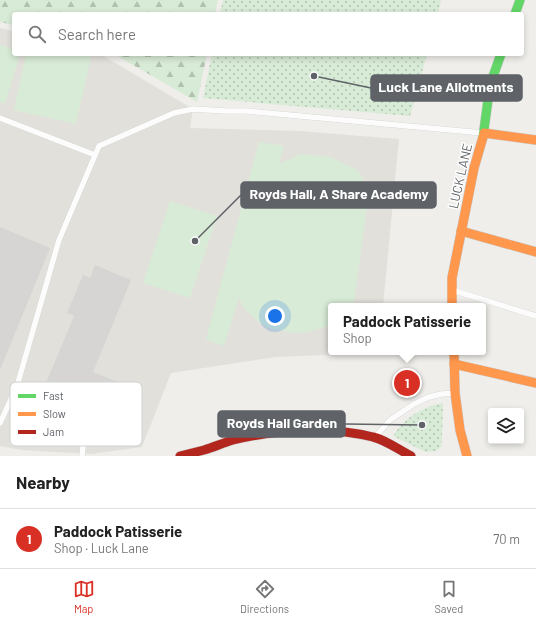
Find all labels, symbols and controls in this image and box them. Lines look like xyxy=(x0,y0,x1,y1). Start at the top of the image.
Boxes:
search box xyxy=(12,12,524,56)
icon: search xyxy=(26,23,48,45)
text: Search here xyxy=(58,25,136,43)
callout: Luck Lane Allotments xyxy=(371,75,522,101)
text: Luck Lane Allotments xyxy=(378,78,514,95)
street label: LUCK LANE xyxy=(445,142,475,210)
callout: Royds Hall, A Share Academy xyxy=(241,182,436,208)
text: Royds Hall, A Share Academy xyxy=(249,185,429,202)
popup xyxy=(328,303,486,355)
your location xyxy=(265,306,285,326)
text: Paddock Patisserie xyxy=(343,312,471,330)
text: Shop xyxy=(343,330,372,346)
pin: 1 xyxy=(394,368,420,398)
legend xyxy=(10,382,142,446)
text: Fast xyxy=(43,389,64,402)
text: Slow xyxy=(43,407,66,420)
map controls xyxy=(488,408,524,444)
button: layers xyxy=(488,408,524,444)
callout: Royds Hall Garden xyxy=(218,411,345,437)
text: Royds Hall Garden xyxy=(227,414,337,431)
text: Jam xyxy=(43,425,64,438)
text: Nearby xyxy=(16,472,70,492)
text: Paddock Patisserie xyxy=(54,522,182,540)
text: 1 xyxy=(27,531,31,547)
text: 70 m xyxy=(493,531,520,547)
text: Shop · Luck Lane xyxy=(54,540,149,556)
tab: Map xyxy=(73,578,95,615)
tab: Directions xyxy=(240,578,289,615)
tab: Saved xyxy=(434,578,463,615)

